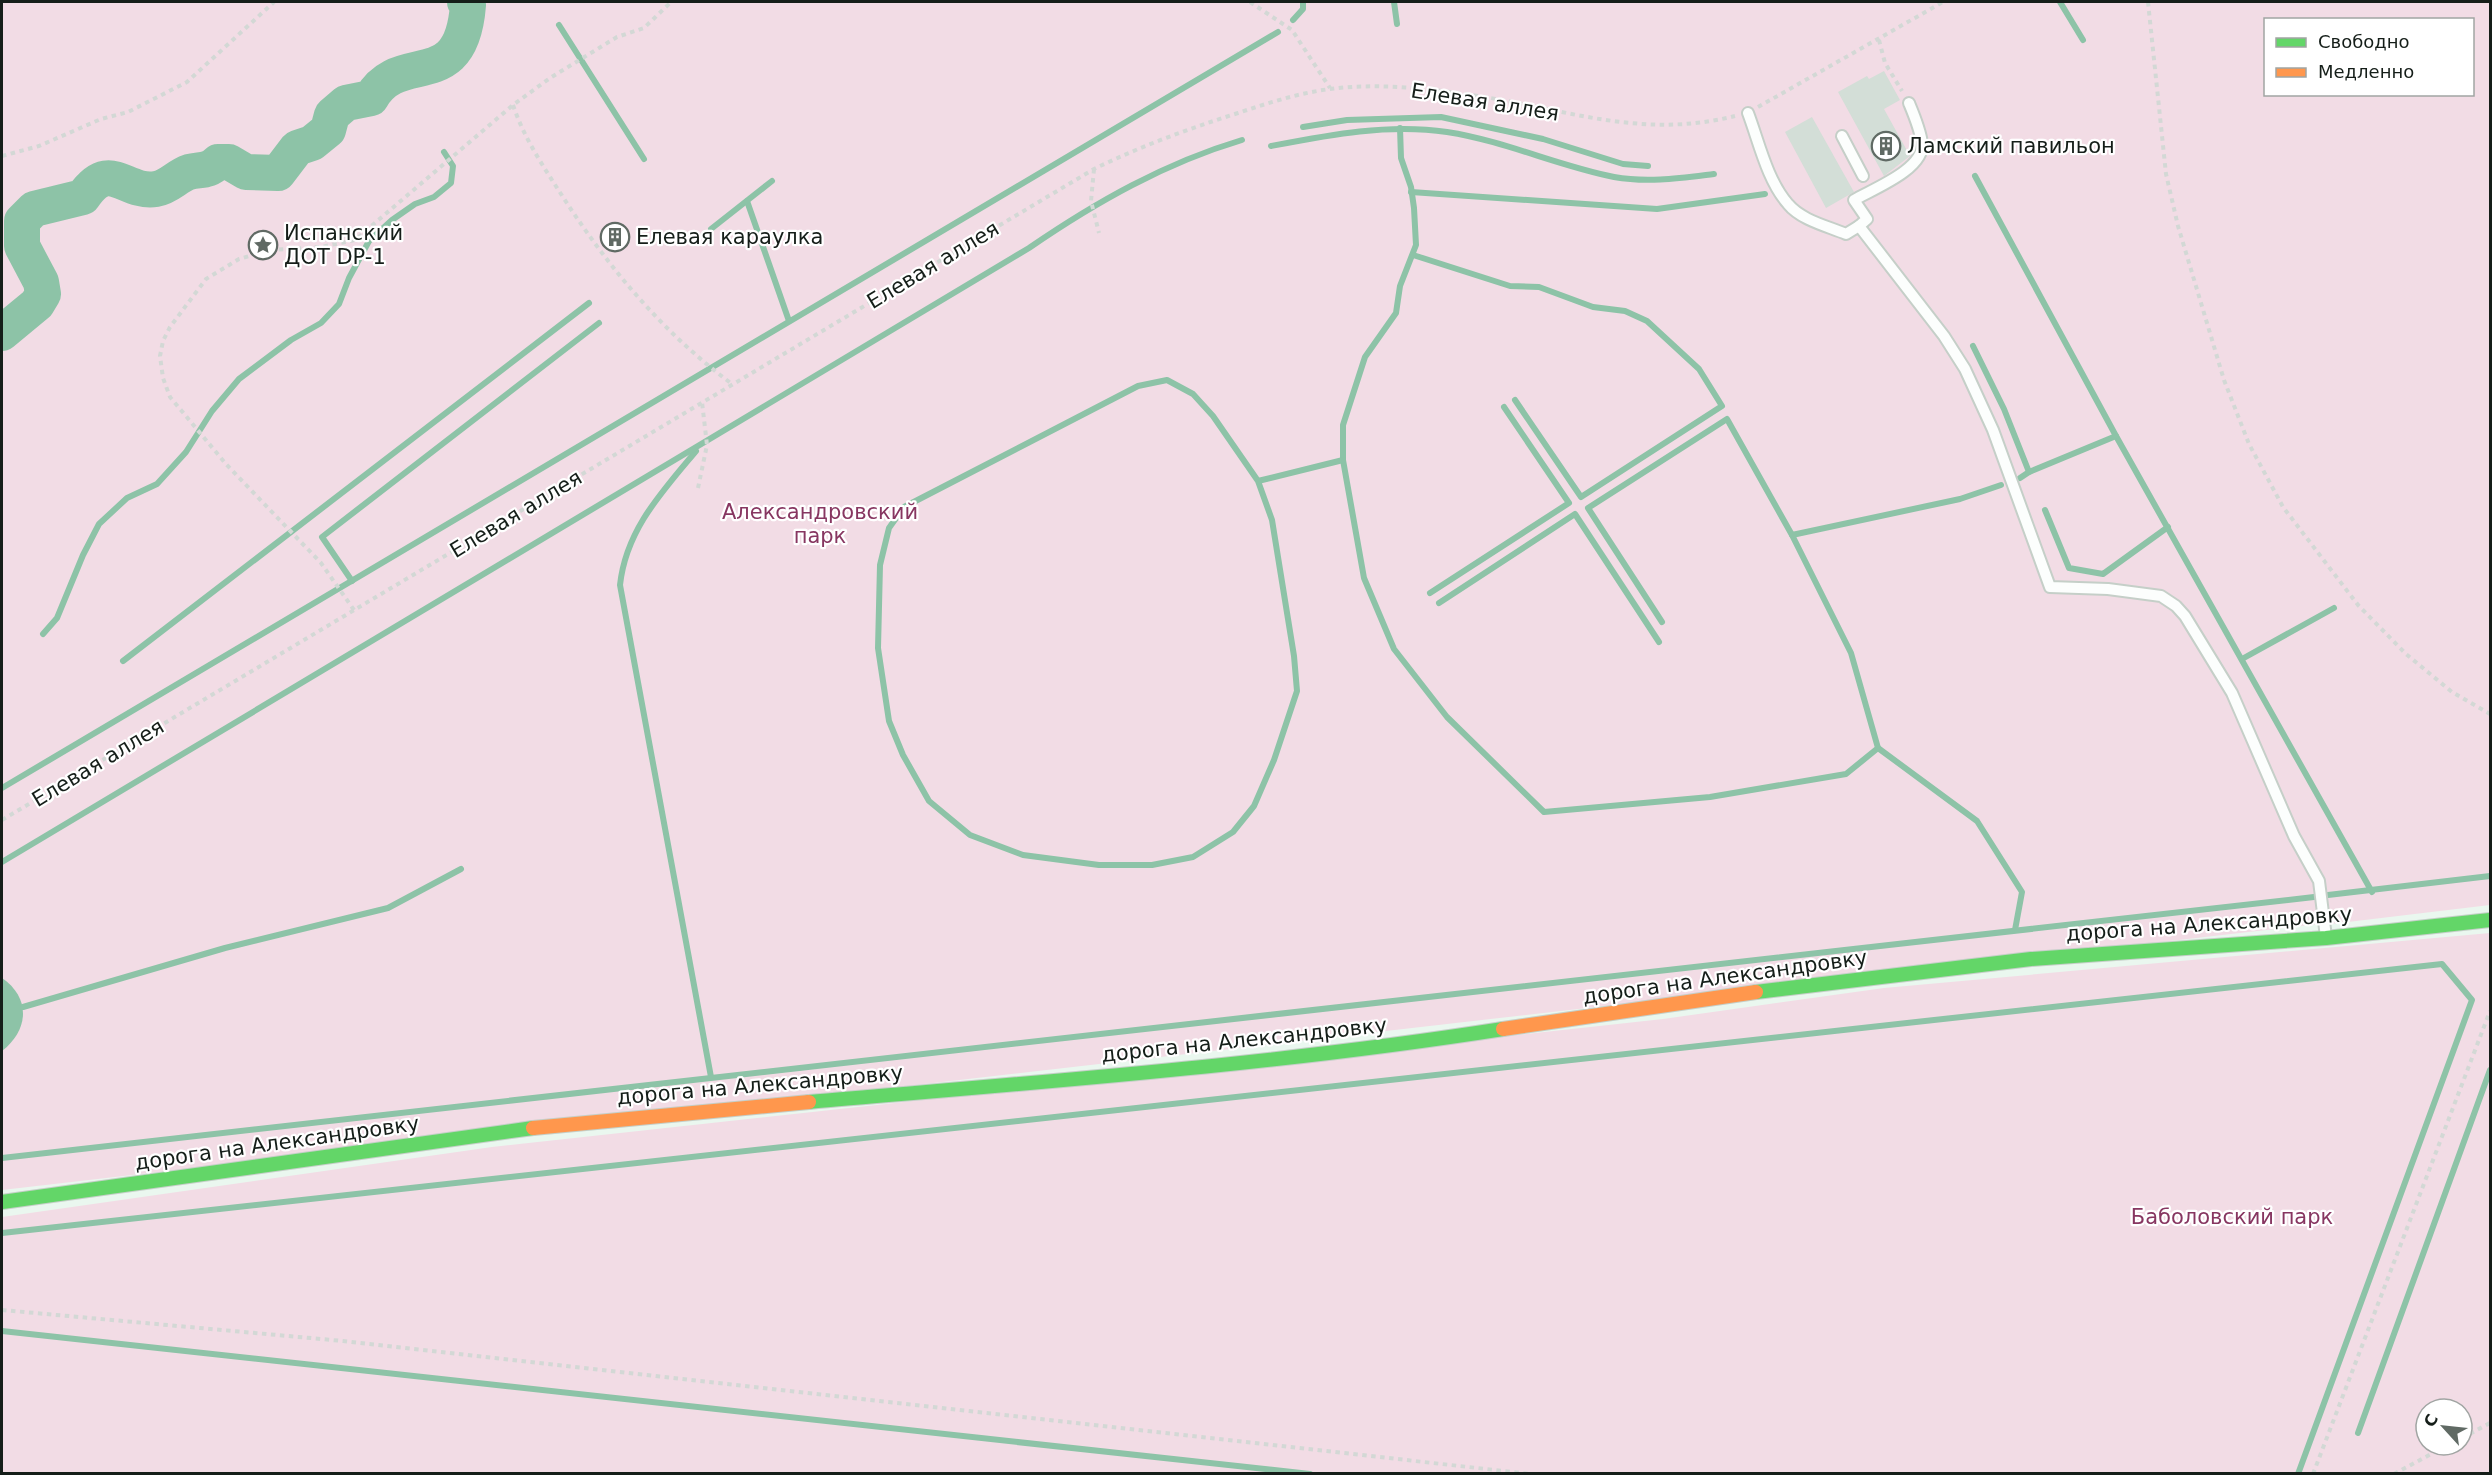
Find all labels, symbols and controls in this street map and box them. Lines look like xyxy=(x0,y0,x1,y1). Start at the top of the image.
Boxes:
legend xyxy=(2264,18,2474,96)
text: Свободно xyxy=(2318,31,2410,52)
text: Медленно xyxy=(2318,61,2414,82)
street label: Елевая аллея xyxy=(1409,78,1561,126)
building icon: Ламский павильон xyxy=(1870,130,1902,162)
place label: Ламский павильон xyxy=(1907,134,2115,158)
street label: Елевая аллея xyxy=(863,216,1003,314)
place label: Испанский ДОТ DP-1 xyxy=(284,221,403,269)
building icon: Елевая караулка xyxy=(599,221,631,253)
place label: Елевая караулка xyxy=(636,225,823,249)
place icon: Испанский ДОТ DP-1 xyxy=(247,229,279,261)
street label: Елевая аллея xyxy=(446,465,586,563)
park label: Александровский парк xyxy=(722,500,918,548)
street label: Елевая аллея xyxy=(28,714,168,812)
street label: дорога на Александровку xyxy=(2065,902,2353,946)
street label: дорога на Александровку xyxy=(1581,945,1869,1009)
street label: дорога на Александровку xyxy=(1100,1013,1388,1067)
street label: дорога на Александровку xyxy=(616,1061,904,1109)
street label: дорога на Александровку xyxy=(133,1111,421,1175)
park label: Баболовский парк xyxy=(2131,1205,2333,1229)
north arrow xyxy=(2414,1397,2474,1457)
text: С xyxy=(2420,1411,2442,1430)

